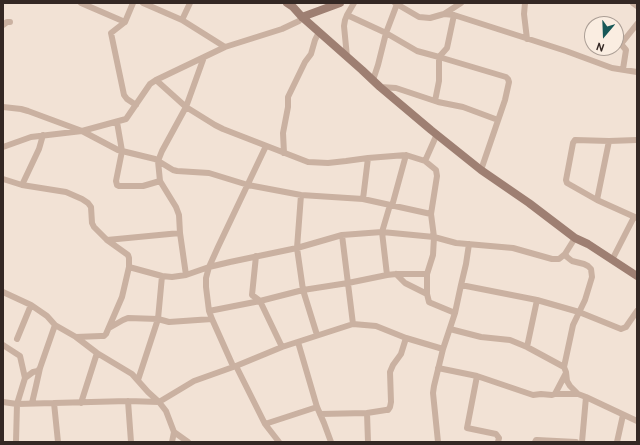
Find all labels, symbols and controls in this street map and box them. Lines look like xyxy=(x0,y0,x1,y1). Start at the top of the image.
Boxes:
north arrow xyxy=(584,16,624,56)
text: N xyxy=(594,38,606,54)

